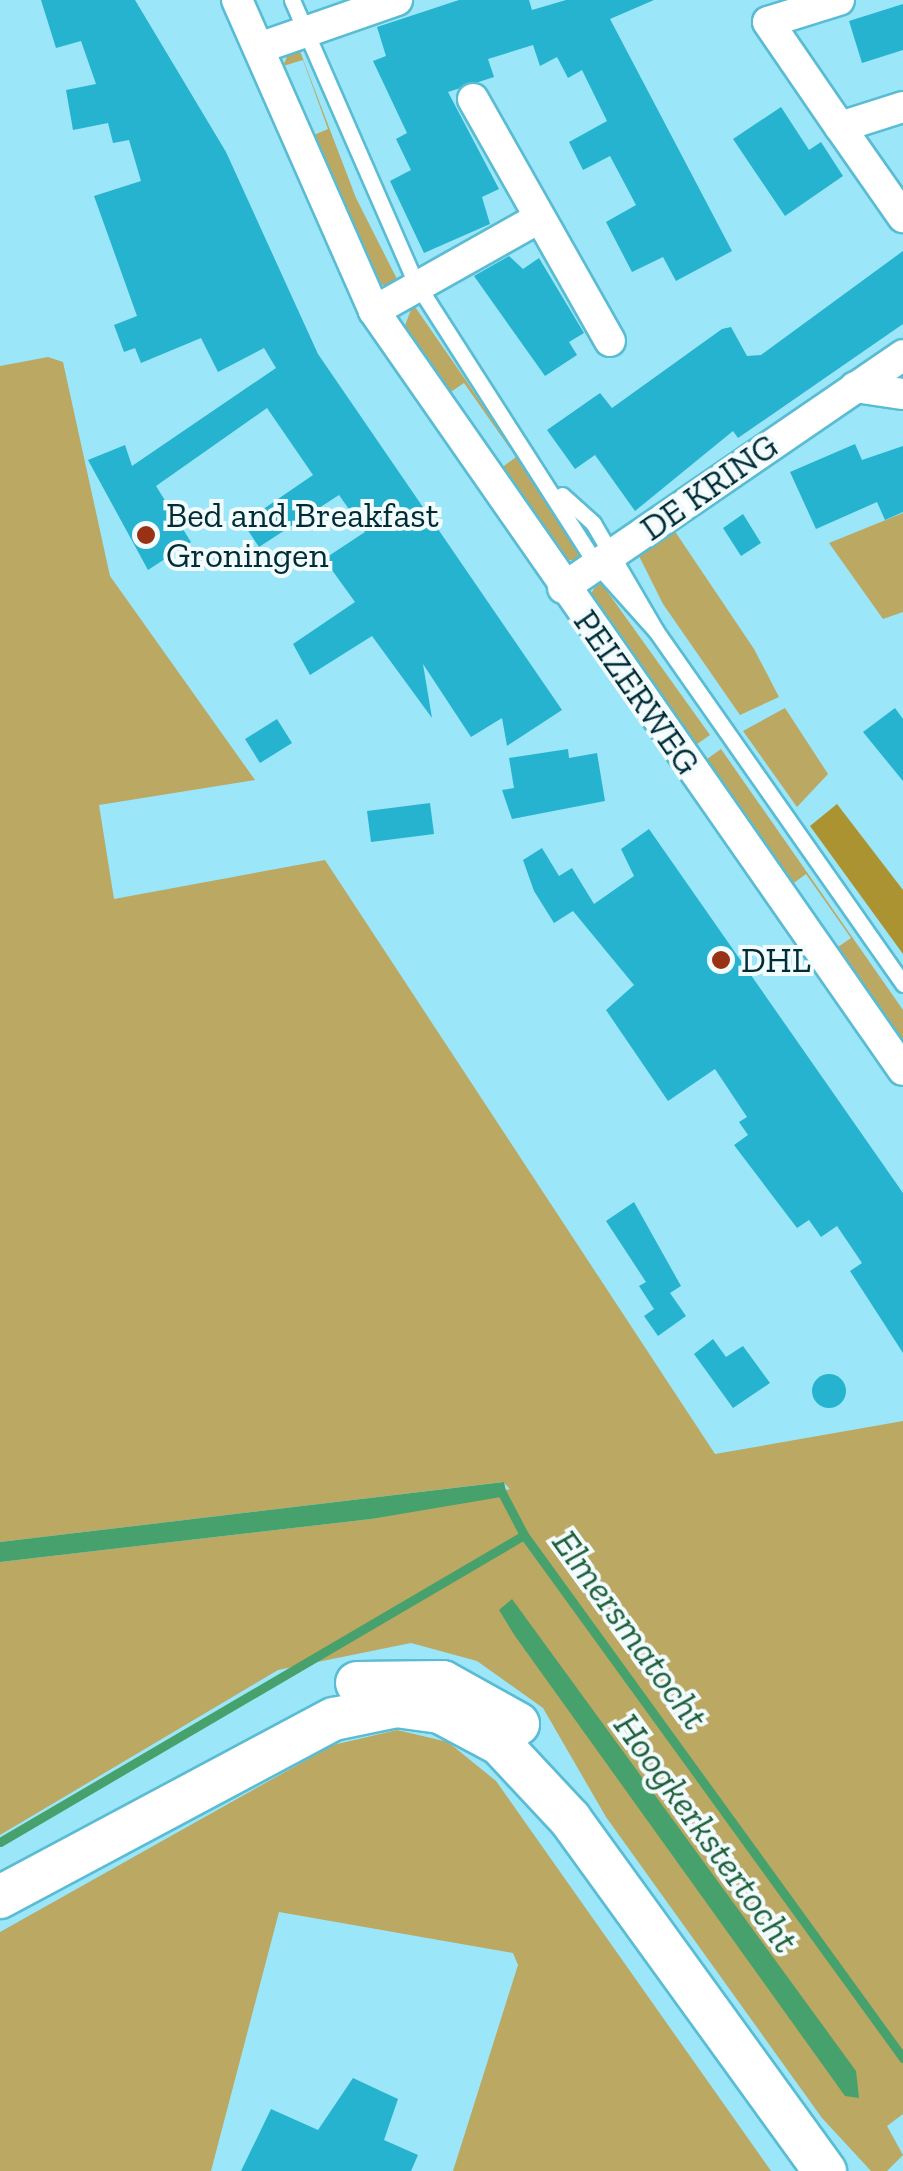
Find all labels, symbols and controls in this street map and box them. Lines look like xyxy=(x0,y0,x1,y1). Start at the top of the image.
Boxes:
street label: DE KRING xyxy=(632,425,786,549)
place label: Bed and Breakfast Groningen xyxy=(166,494,439,576)
marker: Bed and Breakfast Groningen xyxy=(135,524,157,546)
street label: PEIZERWEG xyxy=(565,602,709,782)
place label: DHL xyxy=(741,939,811,981)
marker: DHL xyxy=(710,949,732,971)
water label: Elmersmatocht xyxy=(542,1521,718,1739)
water label: Hoogkerkstertocht xyxy=(604,1704,808,1962)

